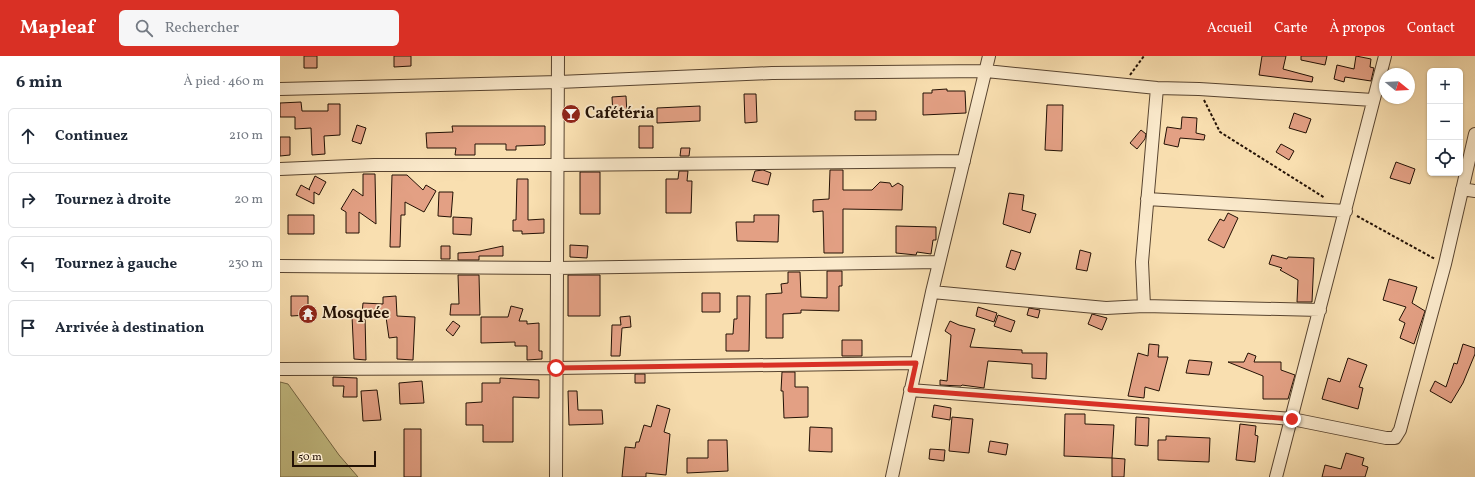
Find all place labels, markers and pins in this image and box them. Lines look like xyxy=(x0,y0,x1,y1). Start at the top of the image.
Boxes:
bar icon: Cafétéria xyxy=(560,103,582,125)
place label: Cafétéria xyxy=(585,103,655,125)
temple icon: Mosquée xyxy=(297,303,319,325)
place label: Mosquée xyxy=(322,303,389,325)

